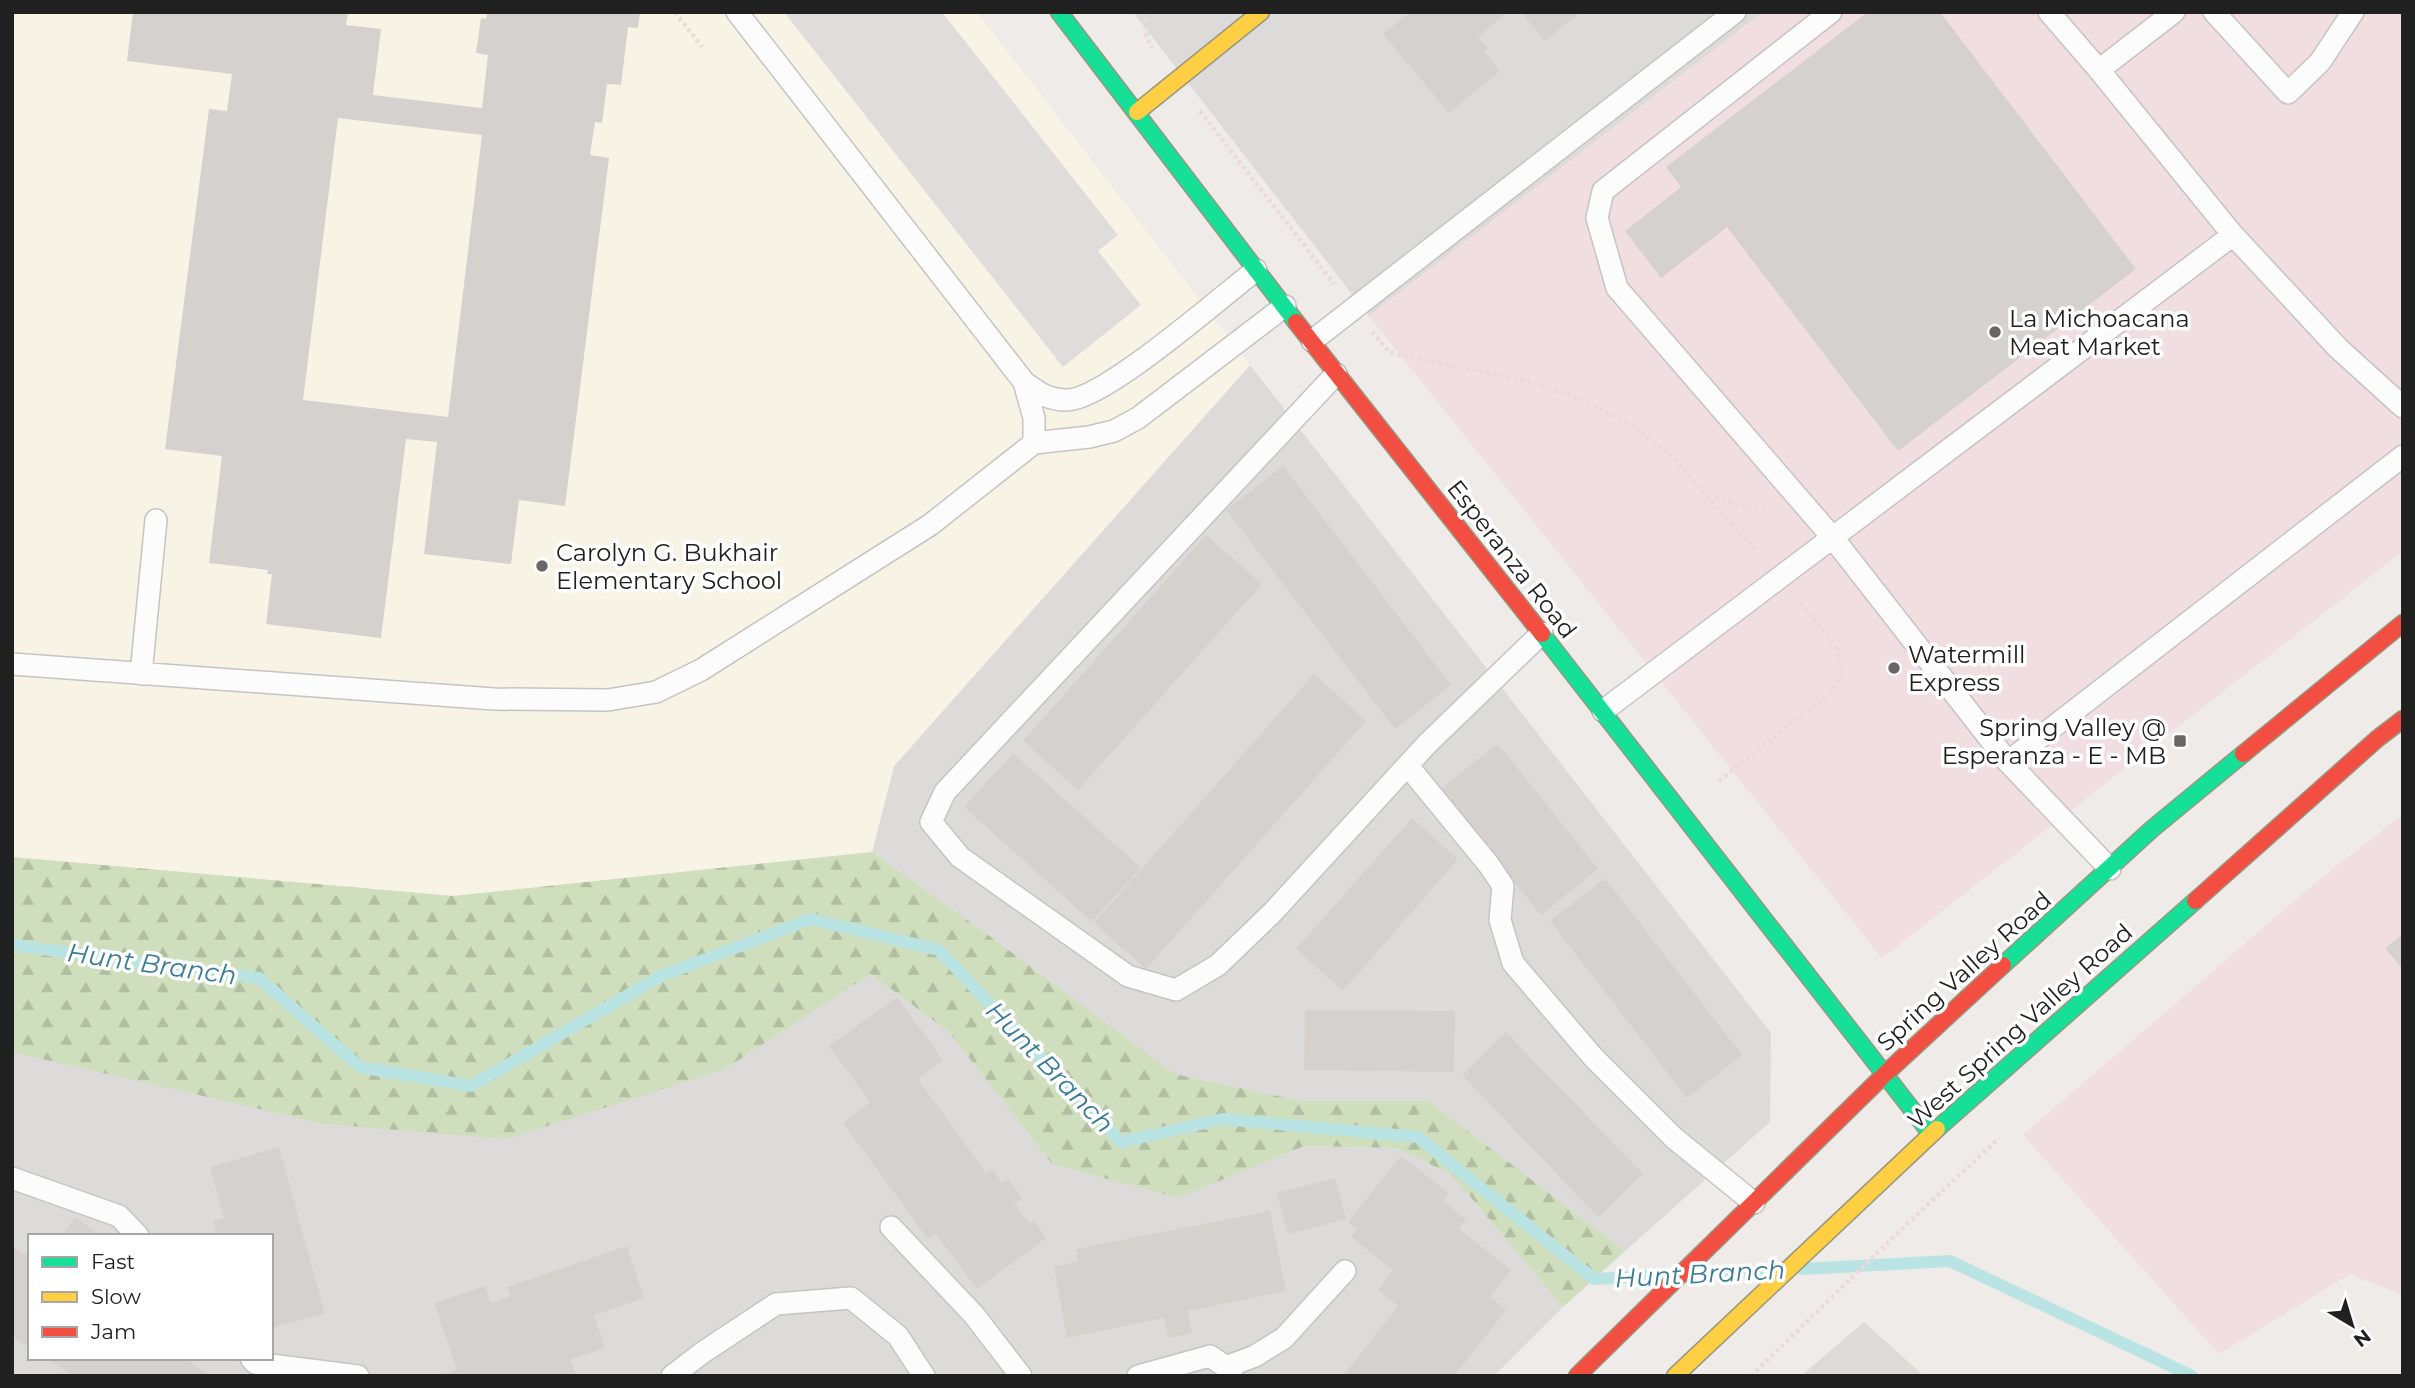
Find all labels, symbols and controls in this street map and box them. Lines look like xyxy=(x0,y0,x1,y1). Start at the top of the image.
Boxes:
place label: La Michoacana Meat Market xyxy=(2009,304,2190,361)
marker: La Michoacana Meat Market xyxy=(1987,324,2003,340)
street label: Esperanza Road xyxy=(1441,474,1583,644)
place label: Carolyn G. Bukhair Elementary School xyxy=(556,538,782,595)
marker: Carolyn G. Bukhair Elementary School xyxy=(534,558,550,574)
place label: Watermill Express xyxy=(1908,640,2026,697)
marker: Watermill Express xyxy=(1886,660,1902,676)
place label: Spring Valley @ Esperanza - E - MB xyxy=(1942,713,2166,770)
marker: Spring Valley @ Esperanza - E - MB xyxy=(2172,733,2188,749)
street label: Spring Valley Road xyxy=(1871,885,2057,1057)
street label: West Spring Valley Road xyxy=(1902,917,2138,1135)
water label: Hunt Branch xyxy=(65,936,239,992)
water label: Hunt Branch xyxy=(979,995,1121,1139)
legend xyxy=(28,1234,273,1360)
text: Fast xyxy=(91,1249,135,1274)
water label: Hunt Branch xyxy=(1614,1254,1786,1294)
text: Slow xyxy=(91,1284,141,1309)
north arrow xyxy=(2317,1290,2387,1360)
text: Jam xyxy=(90,1319,136,1344)
text: N xyxy=(2349,1324,2375,1352)

